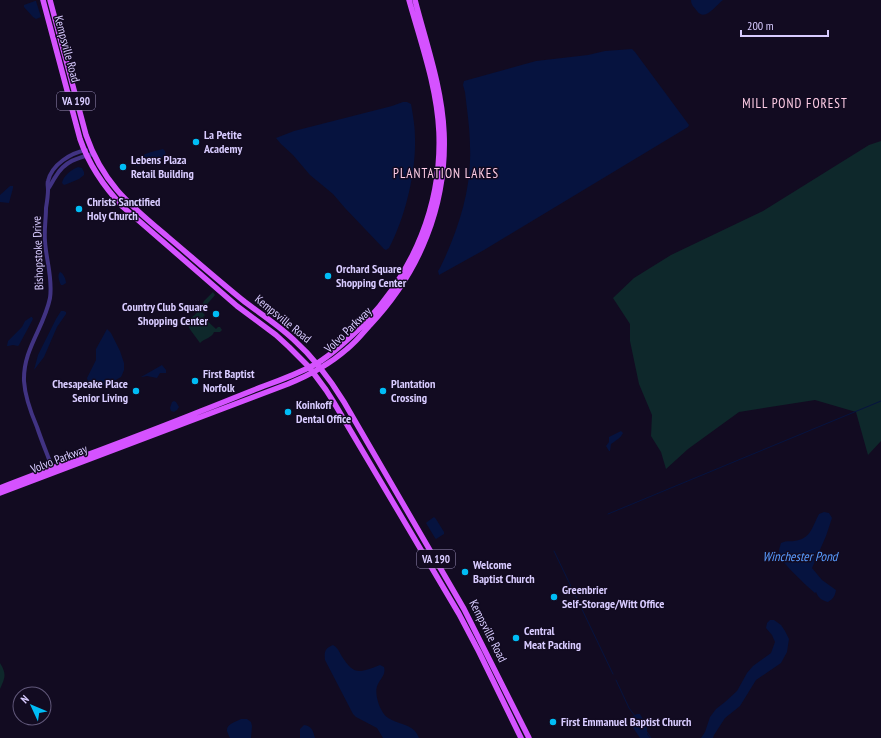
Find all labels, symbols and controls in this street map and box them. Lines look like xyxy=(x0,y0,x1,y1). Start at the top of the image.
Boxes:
scale bar xyxy=(741,12,828,38)
street label: Kempsville Road xyxy=(51,14,84,84)
text: 200 m xyxy=(747,18,774,33)
road number: VA 190 xyxy=(57,92,95,110)
district label: MILL POND FOREST xyxy=(742,95,848,112)
place label: La Petite Academy xyxy=(203,127,242,156)
marker: La Petite Academy xyxy=(191,137,201,147)
place label: Lebens Plaza Retail Building xyxy=(131,152,194,181)
marker: Lebens Plaza Retail Building xyxy=(118,162,128,172)
district label: PLANTATION LAKES xyxy=(393,165,499,182)
place label: Christs Sanctified Holy Church xyxy=(87,194,160,223)
marker: Christs Sanctified Holy Church xyxy=(74,204,84,214)
street label: Bishopstoke Drive xyxy=(29,216,46,290)
place label: Orchard Square Shopping Center xyxy=(336,261,407,290)
marker: Orchard Square Shopping Center xyxy=(323,271,333,281)
street label: Kempsville Road xyxy=(252,291,315,346)
place label: Country Club Square Shopping Center xyxy=(122,299,208,328)
street label: Volvo Parkway xyxy=(320,303,375,356)
marker: Country Club Square Shopping Center xyxy=(211,309,221,319)
place label: First Baptist Norfolk xyxy=(203,366,255,395)
place label: Chesapeake Place Senior Living xyxy=(52,376,128,405)
marker: First Baptist Norfolk xyxy=(190,376,200,386)
place label: Plantation Crossing xyxy=(391,376,435,405)
marker: Chesapeake Place Senior Living xyxy=(131,386,141,396)
marker: Plantation Crossing xyxy=(378,386,388,396)
place label: Koinkoff Dental Office xyxy=(296,397,351,426)
marker: Koinkoff Dental Office xyxy=(283,407,293,417)
street label: Volvo Parkway xyxy=(27,441,90,477)
water label: Winchester Pond xyxy=(763,548,840,565)
road number: VA 190 xyxy=(417,550,455,568)
place label: Welcome Baptist Church xyxy=(472,557,535,586)
marker: Welcome Baptist Church xyxy=(460,567,470,577)
place label: Greenbrier Self-Storage/Witt Office xyxy=(562,582,664,611)
marker: Greenbrier Self-Storage/Witt Office xyxy=(549,592,559,602)
street label: Kempsville Road xyxy=(466,597,511,665)
place label: Central Meat Packing xyxy=(524,623,581,652)
marker: Central Meat Packing xyxy=(511,633,521,643)
north arrow xyxy=(12,686,52,726)
text: N xyxy=(18,692,32,706)
place label: First Emmanuel Baptist Church xyxy=(561,714,691,729)
marker: First Emmanuel Baptist Church xyxy=(548,717,558,727)

